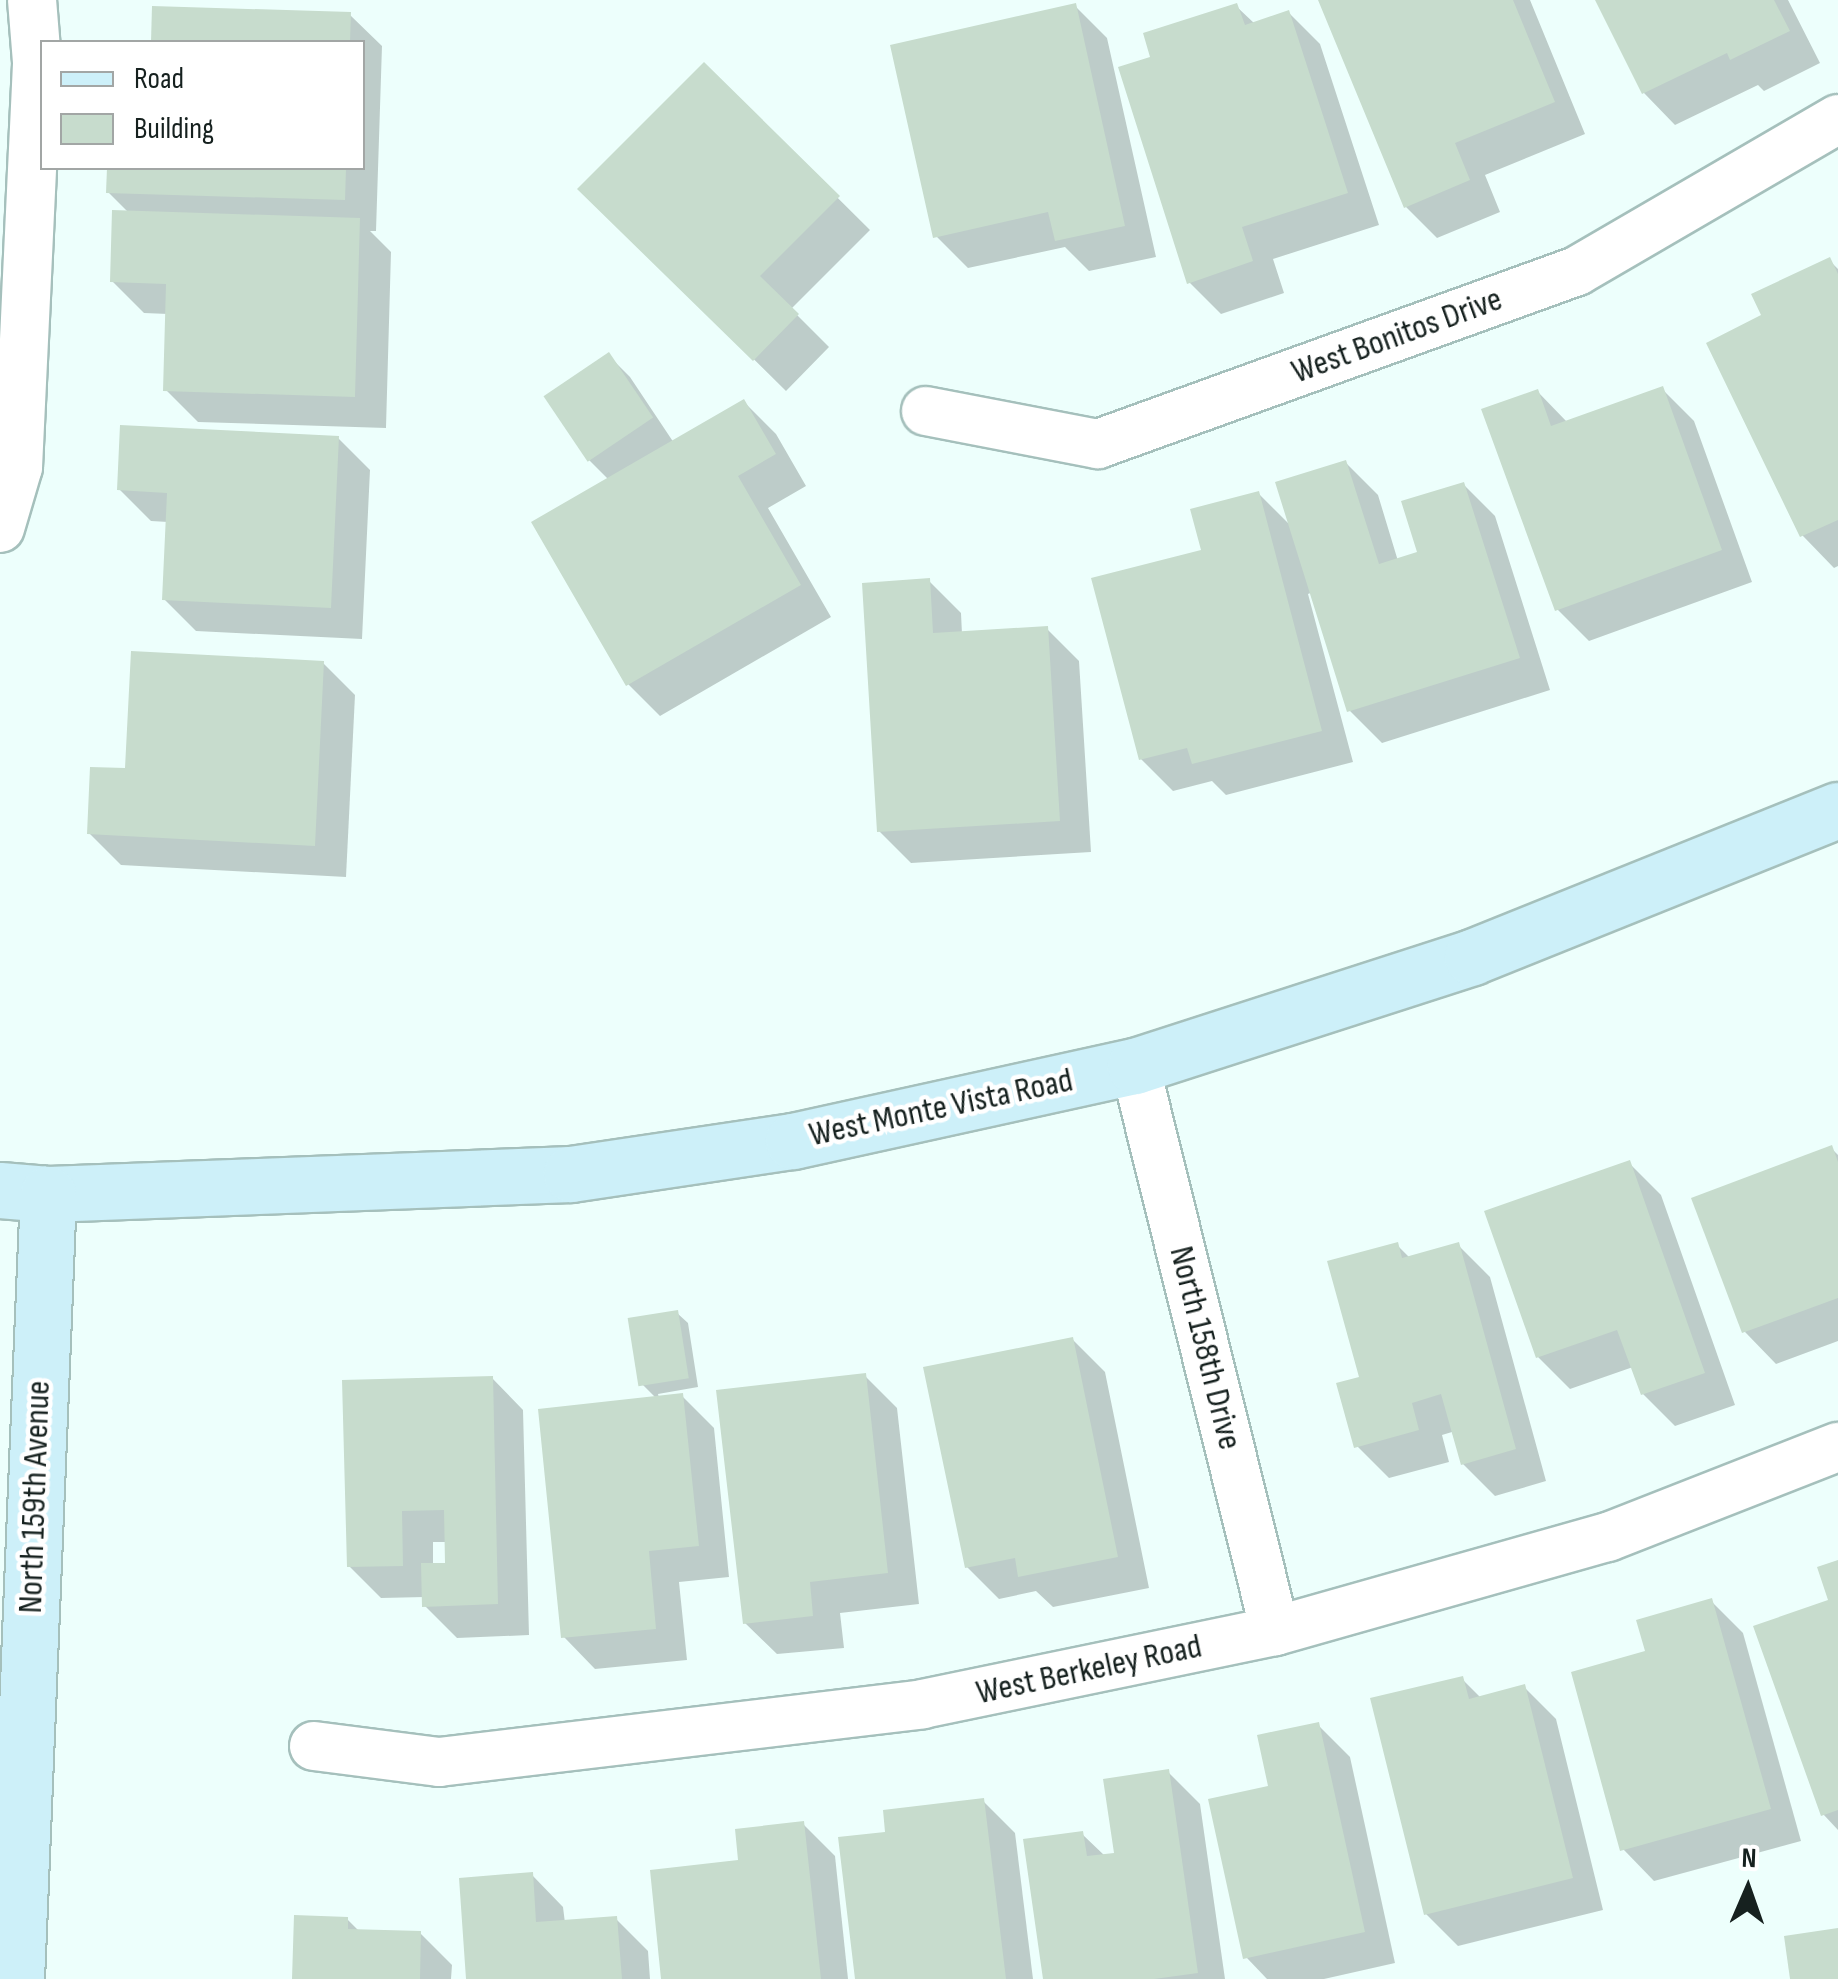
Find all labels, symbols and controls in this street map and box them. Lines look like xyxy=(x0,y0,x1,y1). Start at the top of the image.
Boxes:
legend xyxy=(40,40,365,170)
text: Road xyxy=(134,61,184,97)
text: Building xyxy=(134,111,214,147)
street label: West Bonitos Drive xyxy=(1286,279,1508,393)
street label: West Monte Vista Road xyxy=(805,1060,1077,1156)
street label: North 158th Drive xyxy=(1159,1242,1251,1454)
street label: North 159th Avenue xyxy=(10,1380,60,1614)
street label: West Berkeley Road xyxy=(972,1626,1206,1714)
north arrow xyxy=(1698,1839,1798,1939)
text: N xyxy=(1741,1842,1757,1875)

